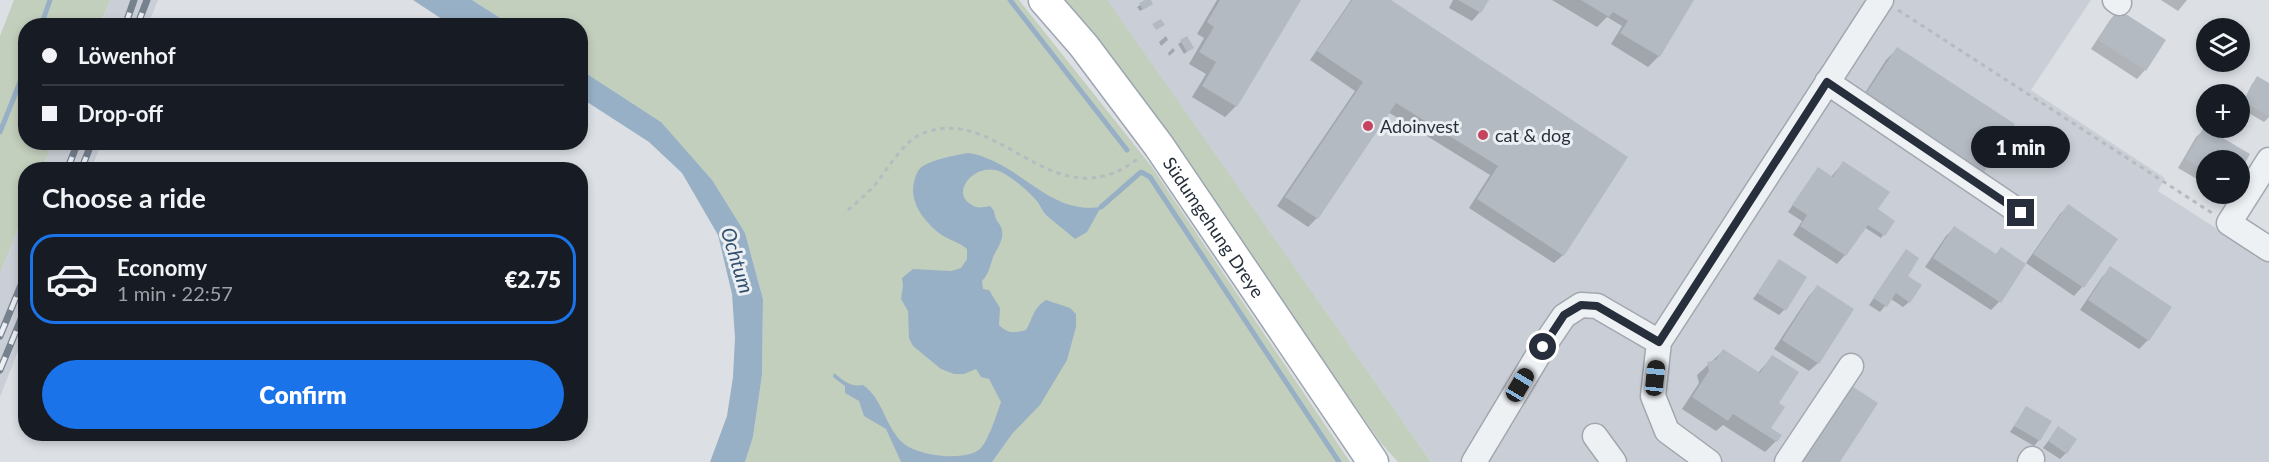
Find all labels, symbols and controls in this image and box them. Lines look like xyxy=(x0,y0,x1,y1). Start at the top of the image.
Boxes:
map controls xyxy=(2196,18,2250,204)
button: layers xyxy=(2196,18,2250,72)
text: Löwenhof xyxy=(78,42,176,69)
button: + xyxy=(2196,84,2250,138)
text: Drop-off xyxy=(78,100,163,127)
place label: Adoinvest xyxy=(1380,115,1460,137)
marker: Adoinvest xyxy=(1361,119,1375,133)
place label: cat & dog xyxy=(1495,124,1571,146)
callout: 1 min xyxy=(1972,126,2070,168)
marker: cat & dog xyxy=(1476,128,1490,142)
text: 1 min xyxy=(1996,135,2045,159)
button: − xyxy=(2196,150,2250,204)
street label: Südumgehung Dreye xyxy=(1159,153,1269,302)
text: Choose a ride xyxy=(42,181,206,214)
route end xyxy=(2007,199,2034,226)
water label: Ochtum xyxy=(717,224,759,296)
icon: car xyxy=(45,252,99,306)
text: Economy xyxy=(117,254,207,281)
text: €2.75 xyxy=(505,266,561,293)
text: 1 min · 22:57 xyxy=(117,281,233,305)
route start xyxy=(1529,333,1556,360)
car xyxy=(1644,359,1666,397)
button: Confirm xyxy=(42,360,564,429)
car xyxy=(1503,365,1537,405)

